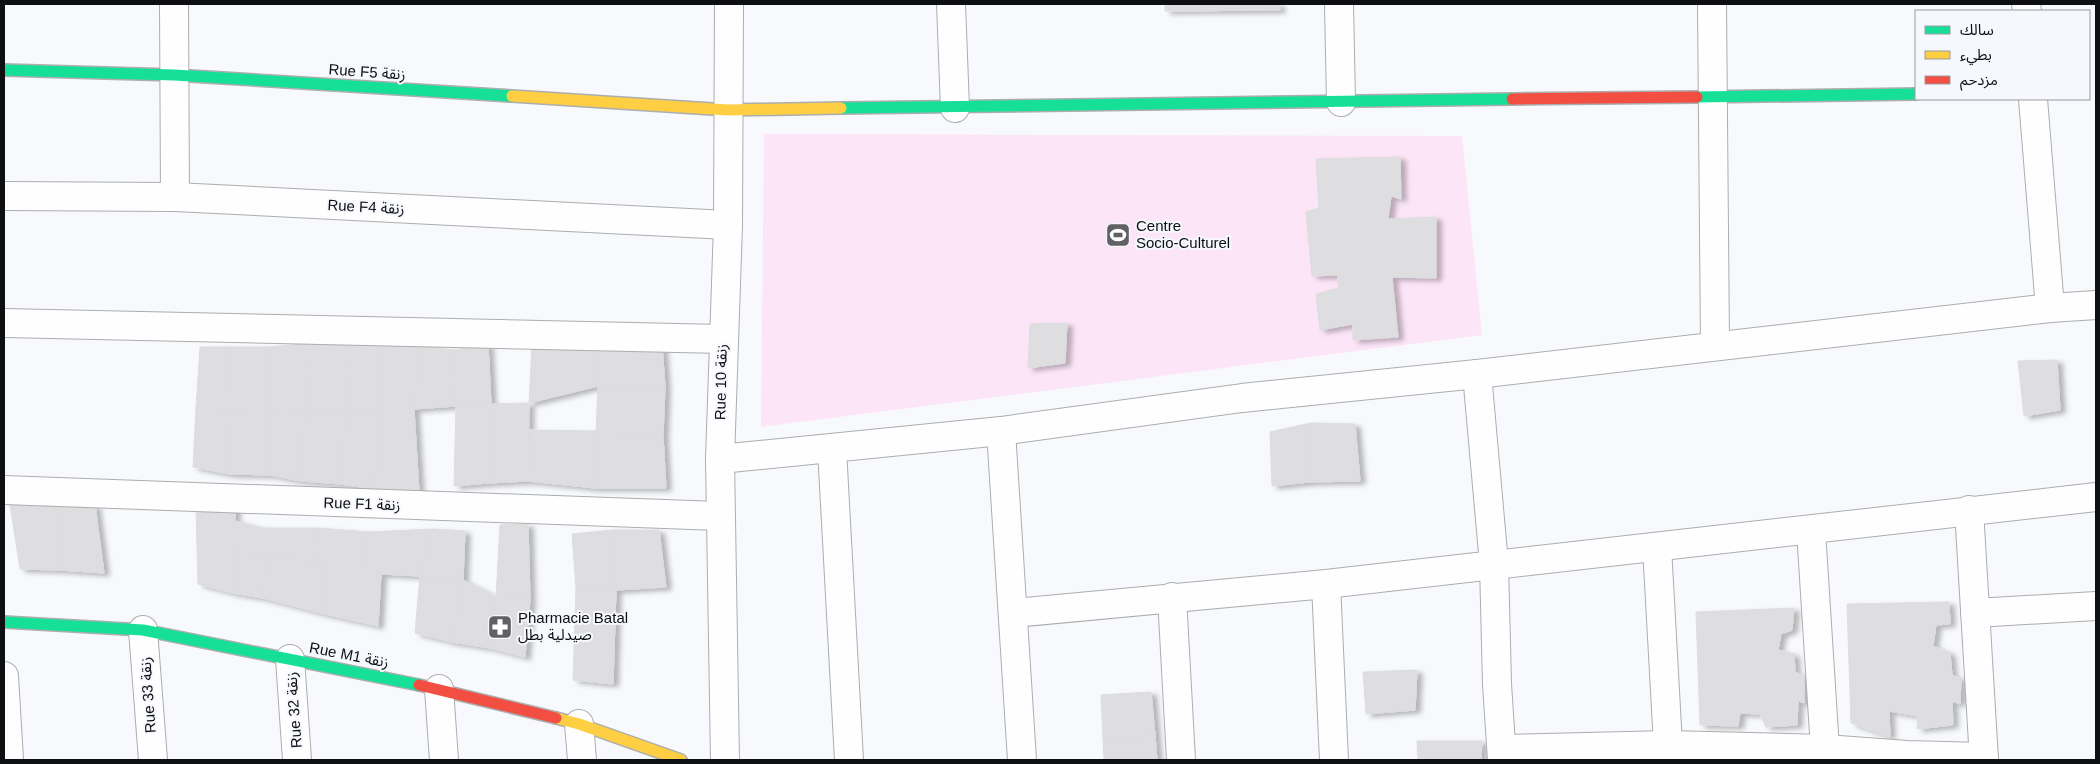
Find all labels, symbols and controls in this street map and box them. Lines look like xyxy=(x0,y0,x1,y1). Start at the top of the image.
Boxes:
legend xyxy=(1915,10,2090,100)
text: سالك xyxy=(1960,21,1994,38)
text: بطيء xyxy=(1960,46,1992,66)
street label: Rue F5 زنقة xyxy=(328,60,406,84)
text: مزدحم xyxy=(1960,71,1998,91)
street label: Rue F4 زنقة xyxy=(327,196,405,218)
place label: Centre Socio-Culturel xyxy=(1136,217,1230,251)
sports icon: Centre Socio-Culturel xyxy=(1105,222,1131,248)
street label: Rue 10 زنقة xyxy=(711,344,731,420)
street label: Rue F1 زنقة xyxy=(323,494,401,514)
place label: Pharmacie Batal صيدلية بطل xyxy=(518,609,628,644)
pharmacy icon: Pharmacie Batal صيدلية بطل xyxy=(487,614,513,640)
street label: Rue M1 زنقة xyxy=(308,638,390,672)
street label: Rue 33 زنقة xyxy=(136,656,160,734)
street label: Rue 32 زنقة xyxy=(282,671,306,749)

